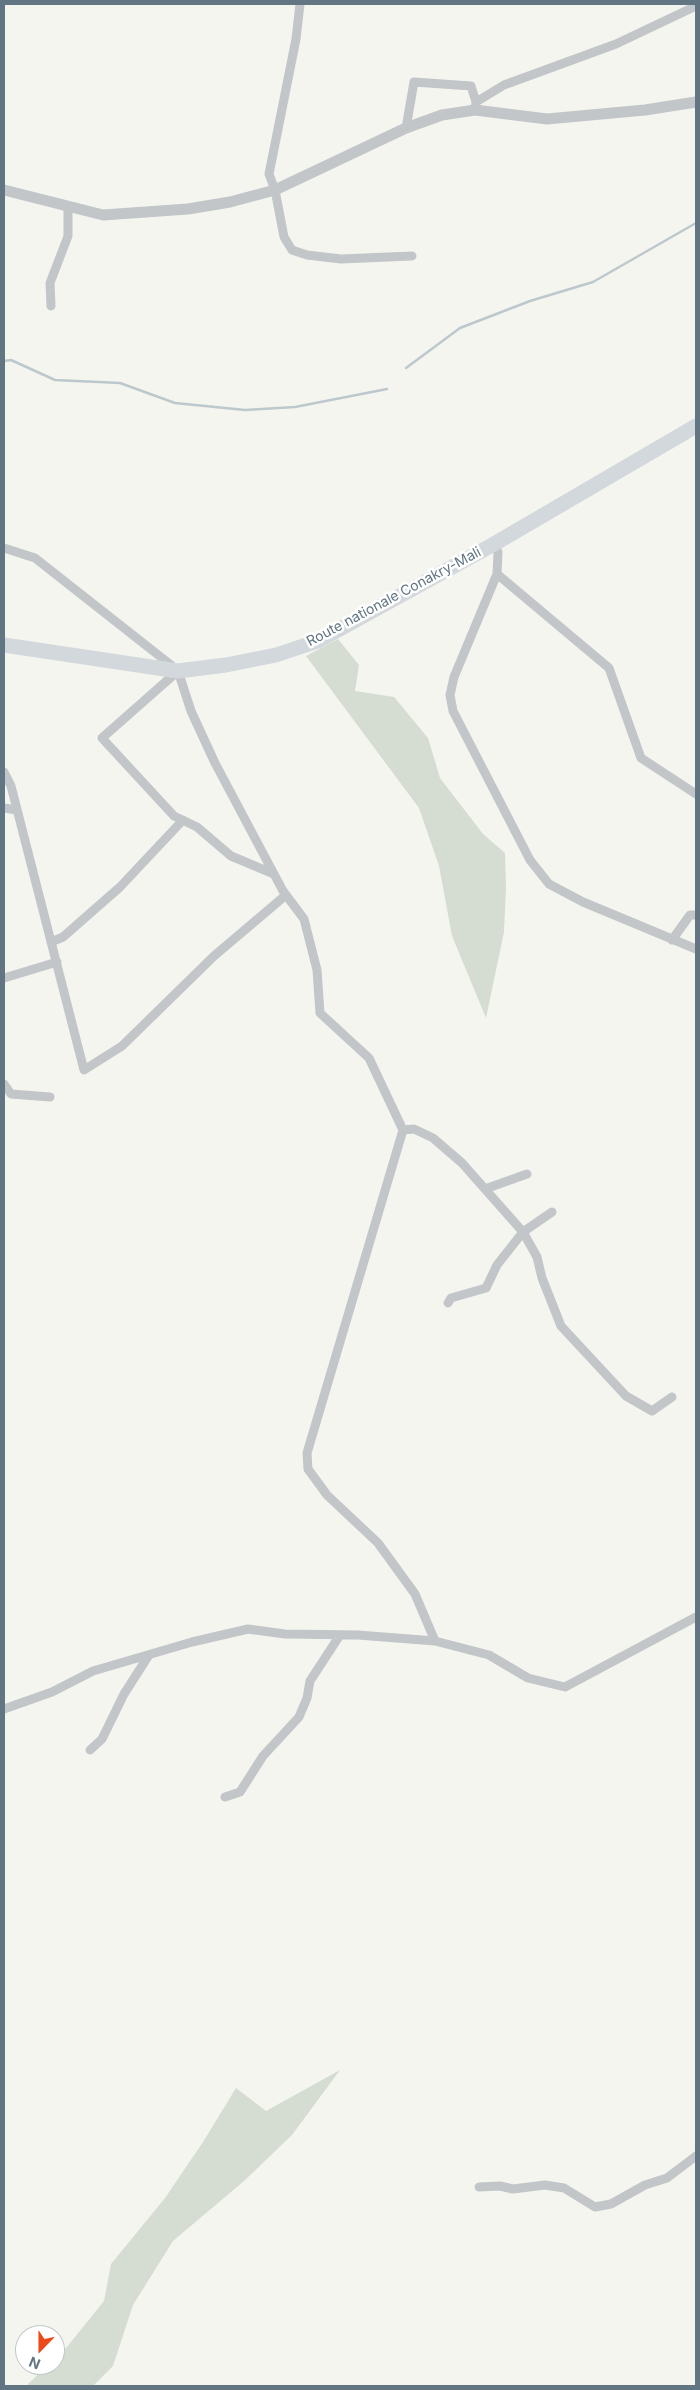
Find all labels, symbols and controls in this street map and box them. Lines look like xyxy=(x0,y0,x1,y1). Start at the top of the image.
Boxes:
street label: Route nationale Conakry-Mali xyxy=(304,544,484,650)
north arrow xyxy=(15,2325,65,2375)
text: N xyxy=(26,2354,43,2373)

